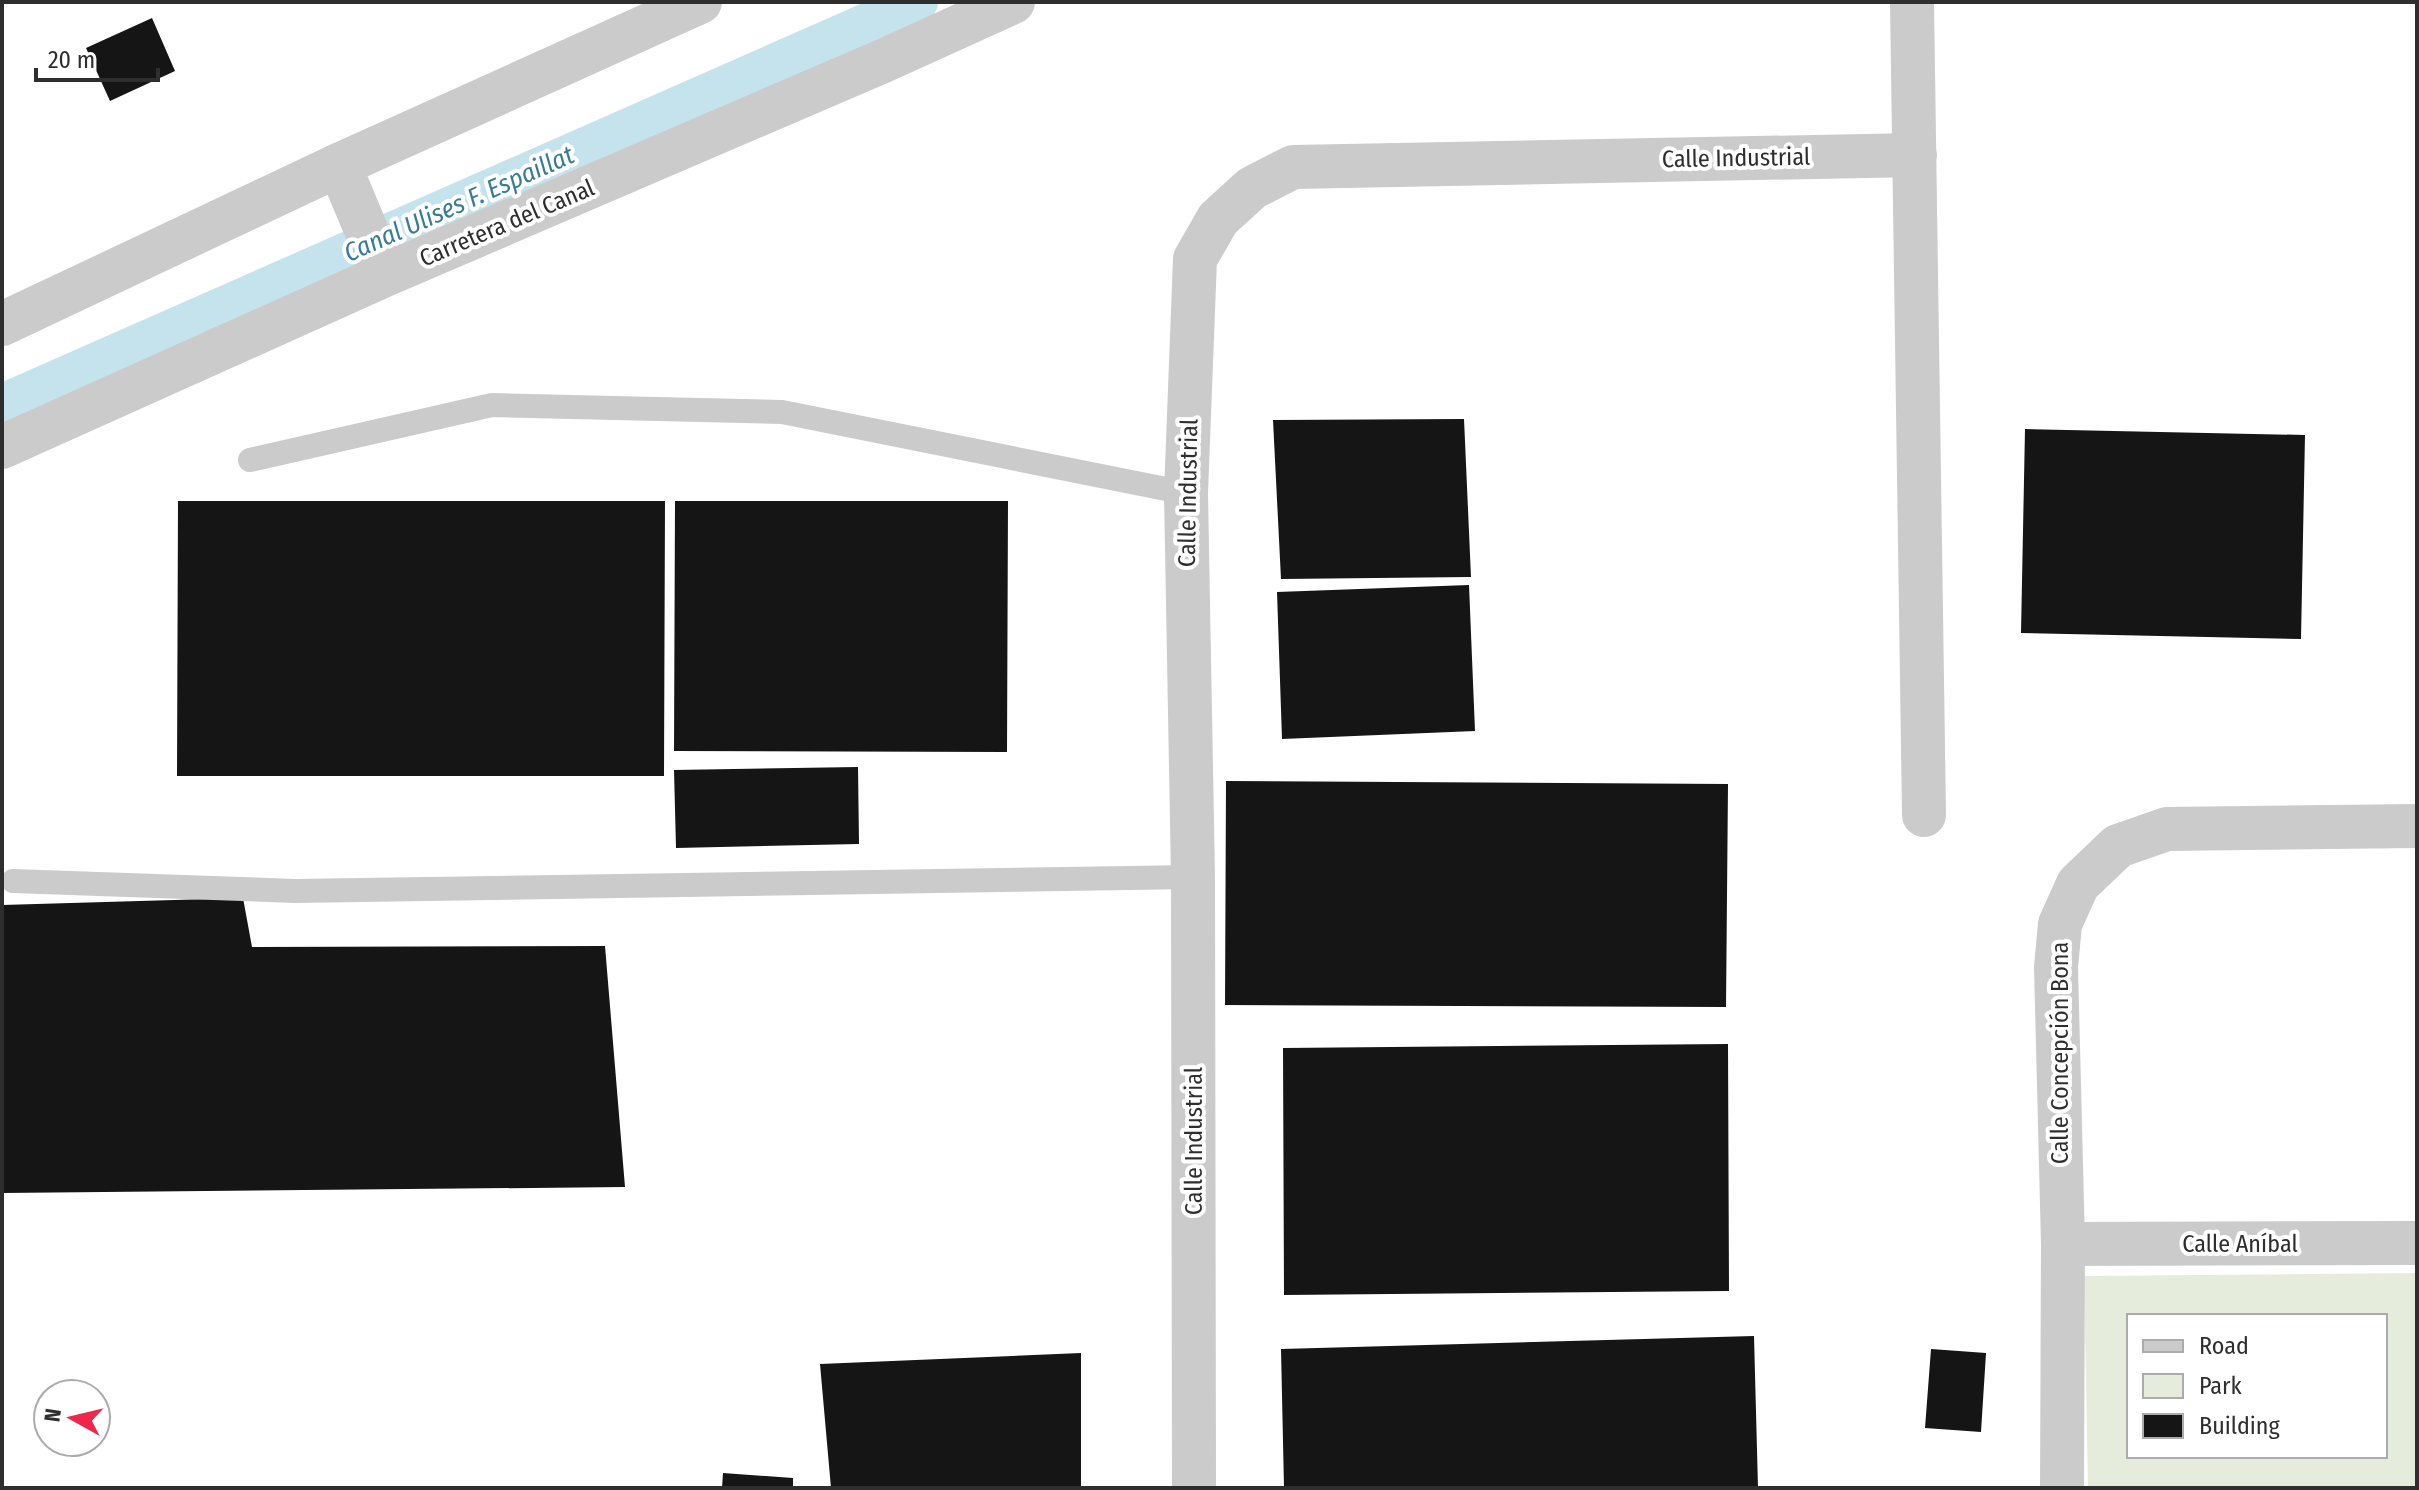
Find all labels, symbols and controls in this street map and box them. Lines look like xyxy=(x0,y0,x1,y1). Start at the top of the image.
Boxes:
scale bar xyxy=(36,32,158,82)
text: 20 m xyxy=(48,46,95,74)
water label: Canal Ulises F. Espaillat xyxy=(339,139,579,269)
street label: Calle Industrial xyxy=(1662,143,1810,173)
street label: Carretera del Canal xyxy=(415,174,599,272)
street label: Calle Industrial xyxy=(1173,419,1203,567)
street label: Calle Concepción Bona xyxy=(2046,942,2074,1164)
street label: Calle Industrial xyxy=(1180,1067,1208,1215)
street label: Calle Aníbal xyxy=(2182,1230,2298,1258)
legend xyxy=(2127,1314,2387,1458)
text: Road xyxy=(2199,1332,2249,1360)
text: Park xyxy=(2199,1372,2242,1400)
north arrow xyxy=(32,1378,112,1458)
text: N xyxy=(38,1407,67,1424)
text: Building xyxy=(2199,1412,2281,1440)

